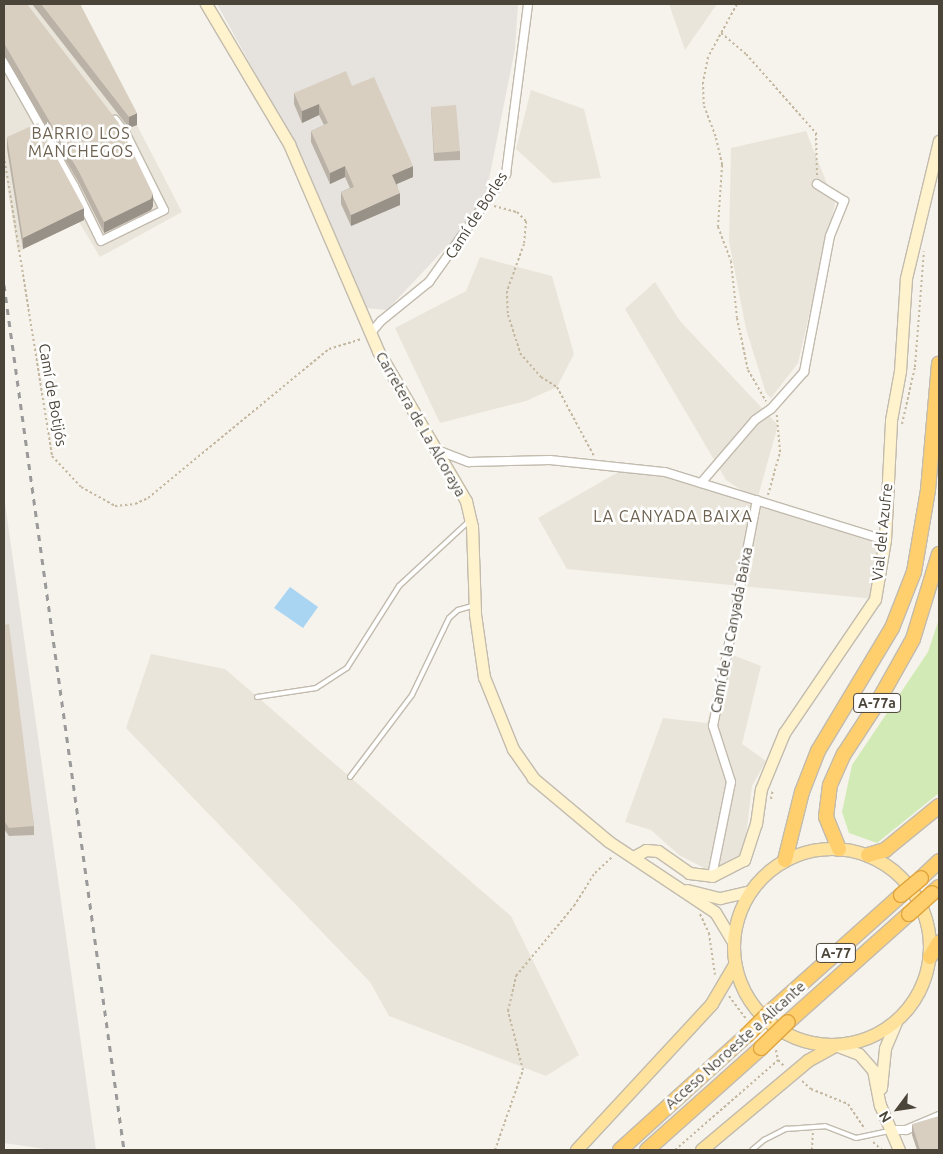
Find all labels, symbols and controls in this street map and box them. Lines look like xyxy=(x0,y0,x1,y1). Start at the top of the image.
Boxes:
district label: BARRIO LOS MANCHEGOS xyxy=(27,123,135,161)
street label: Camí de Borles xyxy=(441,168,511,262)
street label: Camí de Botijós xyxy=(35,342,71,448)
street label: Carretera de La Alcoraya xyxy=(372,348,470,500)
street label: Vial del Azufre xyxy=(868,482,896,582)
district label: LA CANYADA BAIXA xyxy=(591,506,755,526)
street label: Camí de la Canyada Baixa xyxy=(706,545,756,715)
road number: A-77a xyxy=(852,691,902,714)
road number: A-77 xyxy=(815,941,857,964)
street label: Acceso Noroeste a Alicante xyxy=(661,977,809,1113)
north arrow xyxy=(873,1084,923,1134)
text: N xyxy=(876,1108,895,1125)

